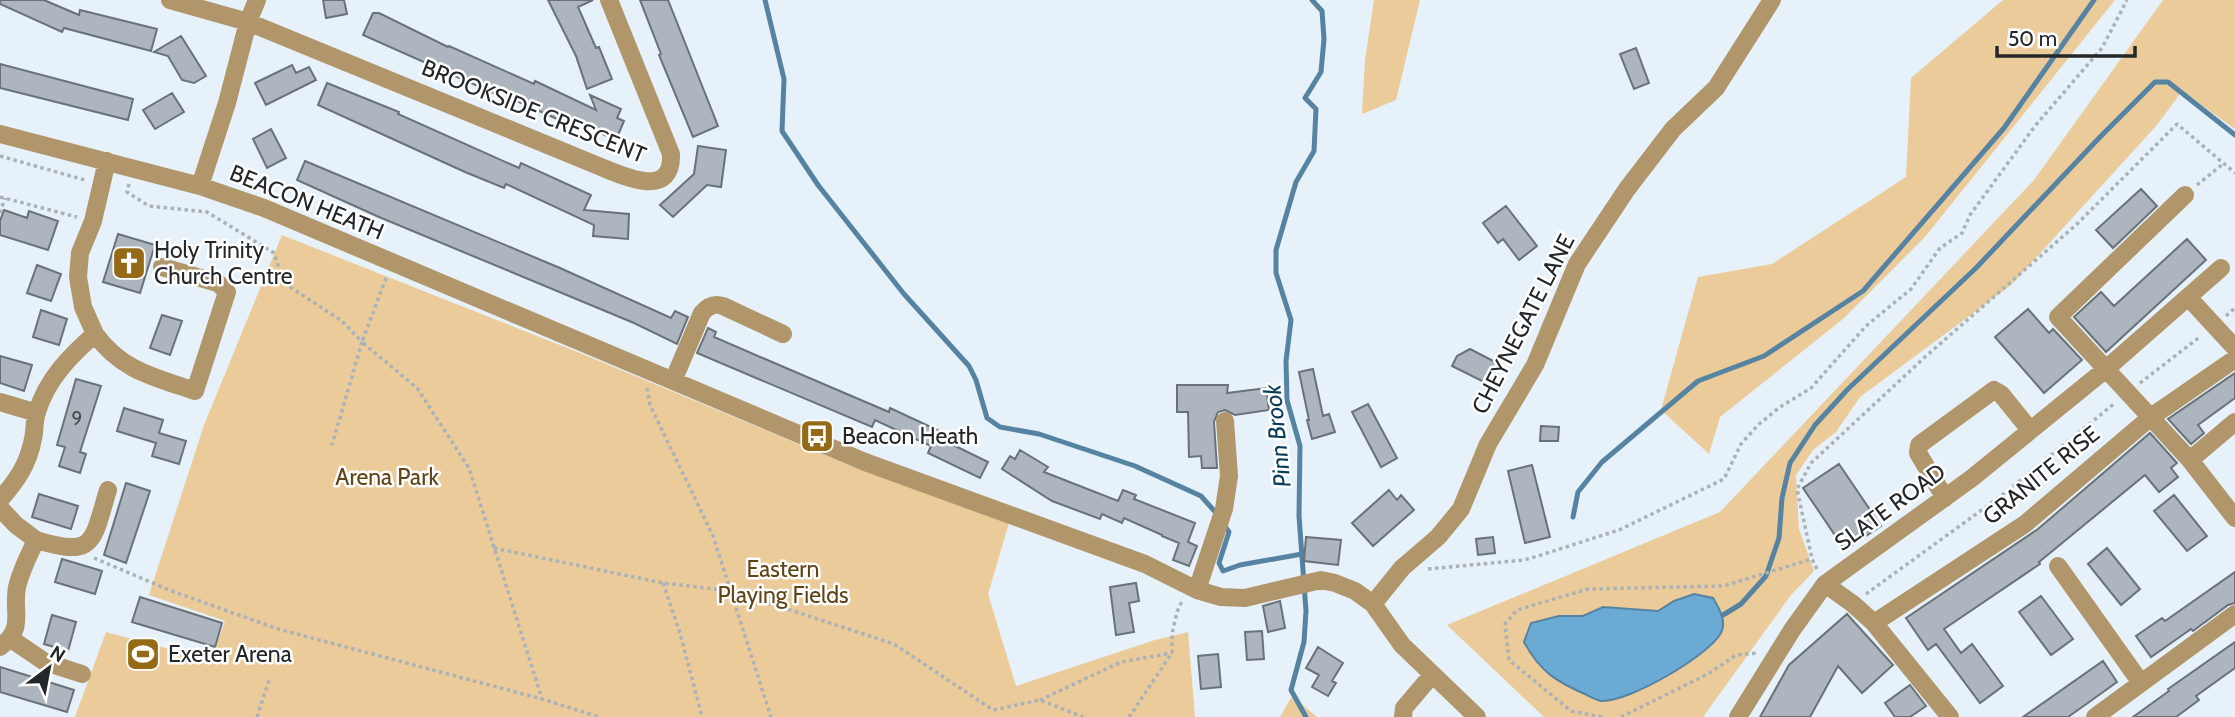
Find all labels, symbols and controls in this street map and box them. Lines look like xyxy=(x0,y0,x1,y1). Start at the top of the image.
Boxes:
scale bar xyxy=(1997,14,2135,58)
text: 50 m xyxy=(2008,26,2057,51)
street label: BROOKSIDE CRESCENT xyxy=(418,53,650,169)
street label: BEACON HEATH xyxy=(226,158,388,246)
street label: CHEYNEGATE LANE xyxy=(1466,229,1580,419)
place label: Holy Trinity Church Centre xyxy=(154,236,293,290)
church icon: Holy Trinity Church Centre xyxy=(110,244,148,282)
water label: Pinn Brook xyxy=(1257,383,1297,489)
house number: 9 xyxy=(72,407,82,430)
bus stop icon: Beacon Heath xyxy=(798,417,836,455)
street label: GRANITE RISE xyxy=(1977,420,2105,530)
place label: Beacon Heath xyxy=(842,422,978,450)
street label: SLATE ROAD xyxy=(1829,457,1951,557)
park label: Arena Park xyxy=(335,463,439,491)
park label: Eastern Playing Fields xyxy=(717,555,849,609)
north arrow xyxy=(14,633,84,703)
sports icon: Exeter Arena xyxy=(124,635,162,673)
place label: Exeter Arena xyxy=(168,640,292,668)
text: N xyxy=(46,641,70,667)

